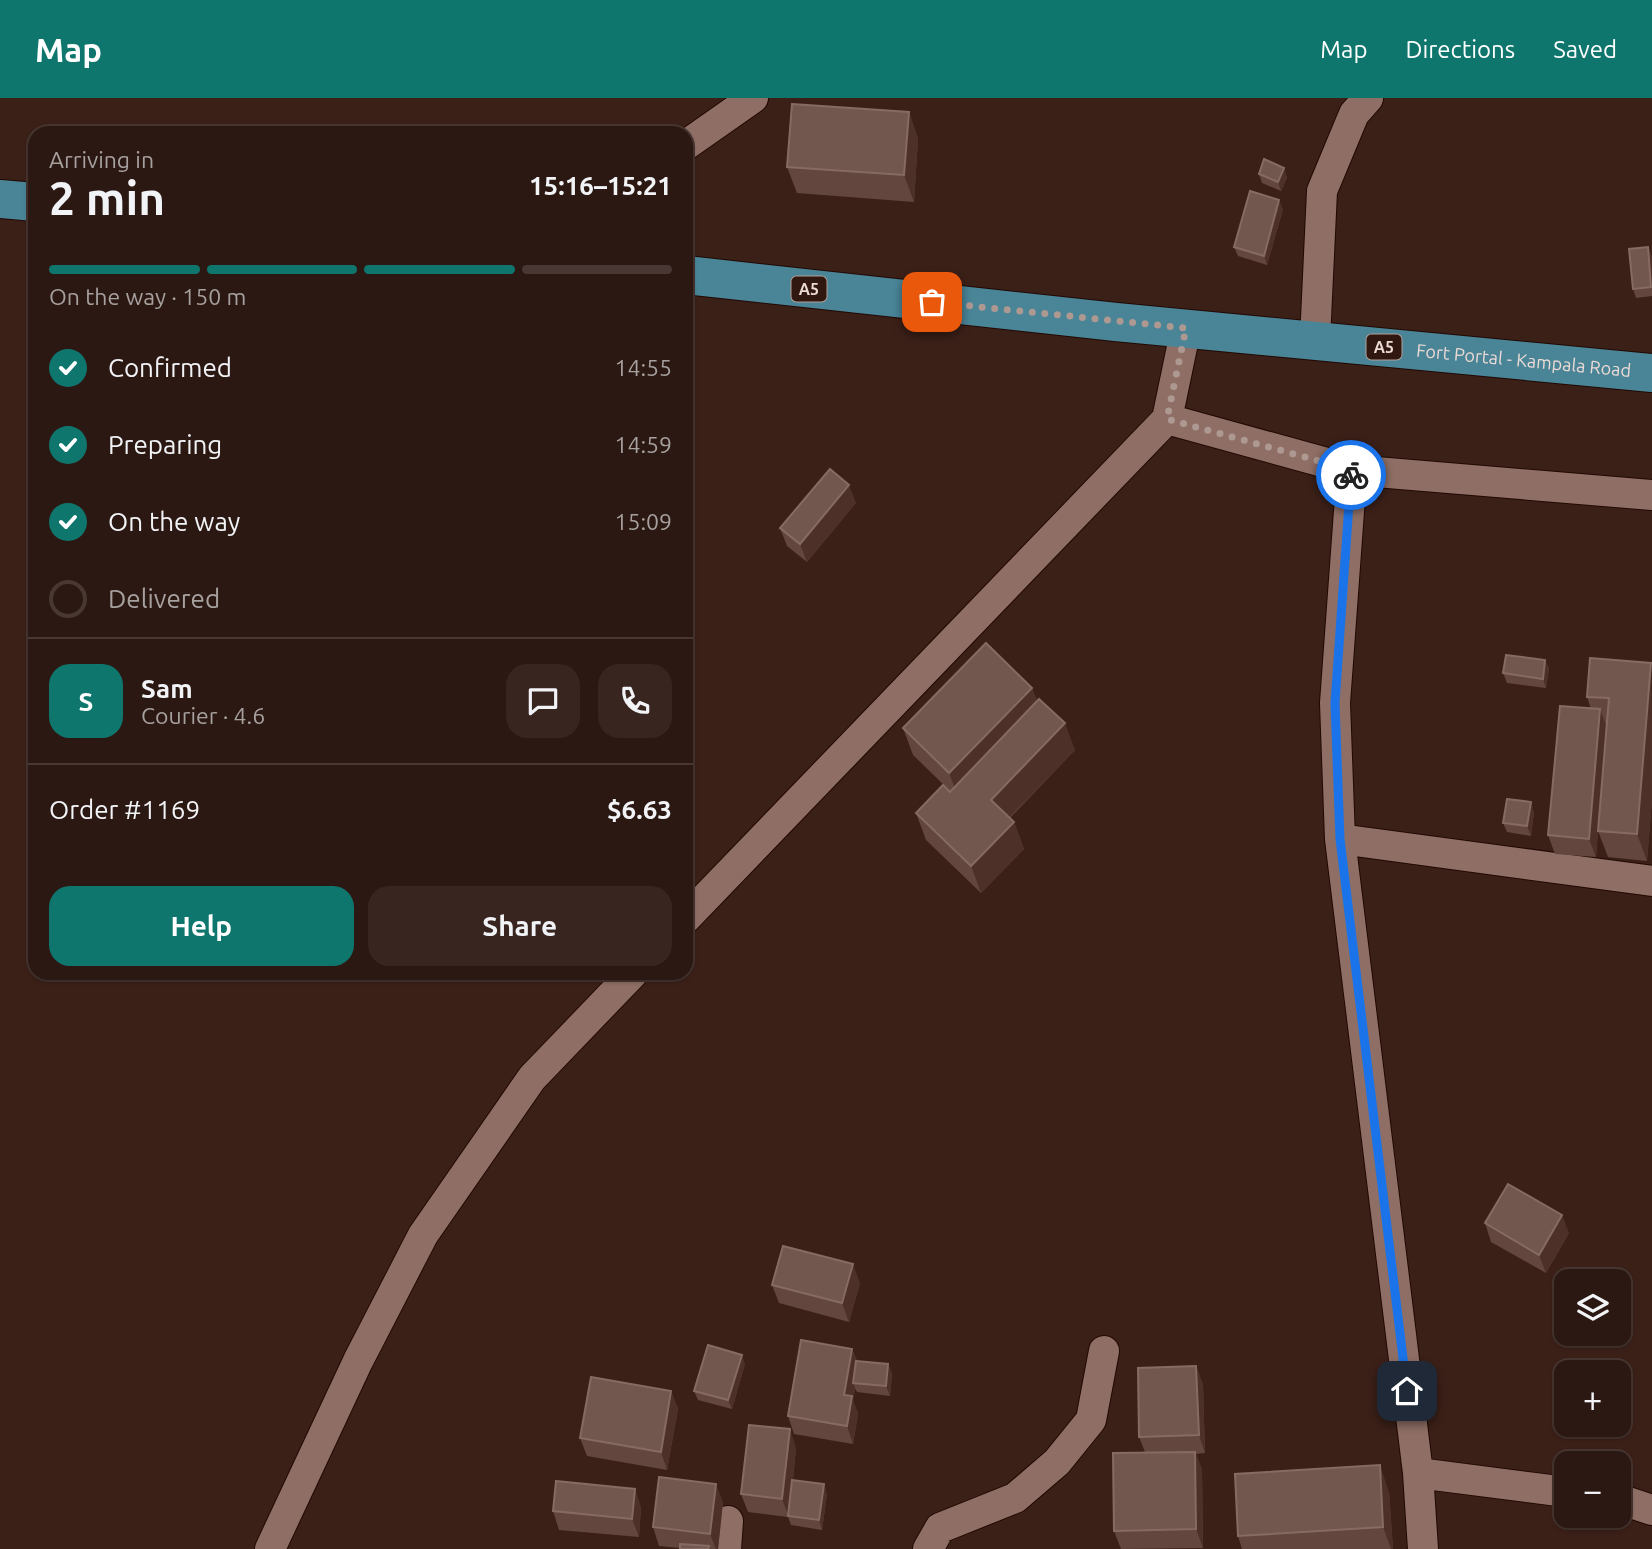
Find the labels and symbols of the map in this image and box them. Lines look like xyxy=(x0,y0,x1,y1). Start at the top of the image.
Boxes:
pin xyxy=(902,272,962,332)
road number: A5 xyxy=(792,276,826,302)
road number: A5 xyxy=(1366,334,1402,360)
street label: Fort Portal - Kampala Road xyxy=(1415,340,1632,380)
courier xyxy=(1316,440,1386,510)
pin xyxy=(1377,1361,1437,1421)

